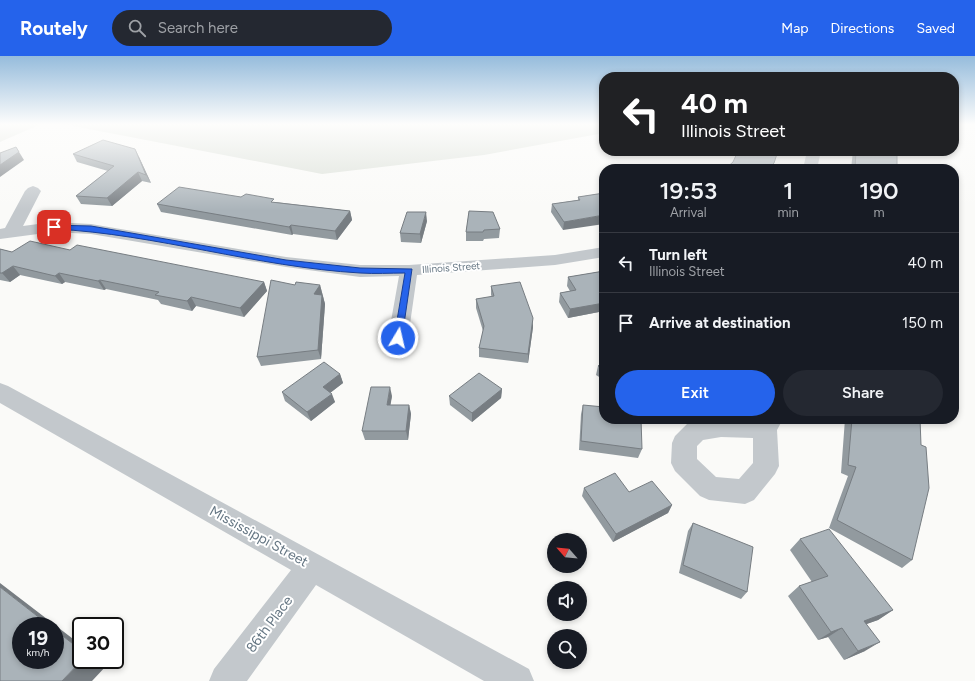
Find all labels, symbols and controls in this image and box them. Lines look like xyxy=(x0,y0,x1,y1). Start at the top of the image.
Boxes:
search box xyxy=(112,10,392,46)
text: Routely xyxy=(20,17,88,40)
icon: search xyxy=(126,17,148,39)
text: Search here xyxy=(158,19,238,37)
text: Map xyxy=(781,20,809,37)
text: Directions xyxy=(831,20,894,37)
text: Saved xyxy=(916,20,955,37)
text: 40 m xyxy=(681,86,748,120)
icon: left xyxy=(615,88,667,140)
text: Illinois Street xyxy=(681,120,786,142)
text: 19:53 xyxy=(659,176,717,205)
text: 1 xyxy=(783,176,793,205)
text: 190 xyxy=(859,176,899,205)
text: Arrival xyxy=(670,205,707,220)
text: min xyxy=(778,205,799,220)
text: m xyxy=(873,205,884,220)
pin xyxy=(37,210,71,244)
icon: arrive xyxy=(43,216,65,238)
text: Turn left xyxy=(649,246,707,264)
icon: left xyxy=(615,252,637,274)
text: 40 m xyxy=(908,254,943,272)
street label: Illinois Street xyxy=(422,259,481,276)
text: Illinois Street xyxy=(649,264,725,279)
icon: arrive xyxy=(615,312,637,334)
text: Arrive at destination xyxy=(649,314,790,332)
text: 150 m xyxy=(902,314,943,332)
position arrow xyxy=(377,317,419,359)
button: Exit xyxy=(615,370,775,416)
button: Share xyxy=(783,370,943,416)
street label: Mississippi Street xyxy=(206,502,311,571)
north arrow xyxy=(547,533,587,573)
map controls xyxy=(547,533,587,669)
button: sound xyxy=(547,581,587,621)
street label: 86th Place xyxy=(243,592,296,656)
speed limit sign: 30 xyxy=(72,617,124,669)
text: 19 xyxy=(28,626,48,650)
button: search xyxy=(547,629,587,669)
text: km/h xyxy=(27,646,49,659)

